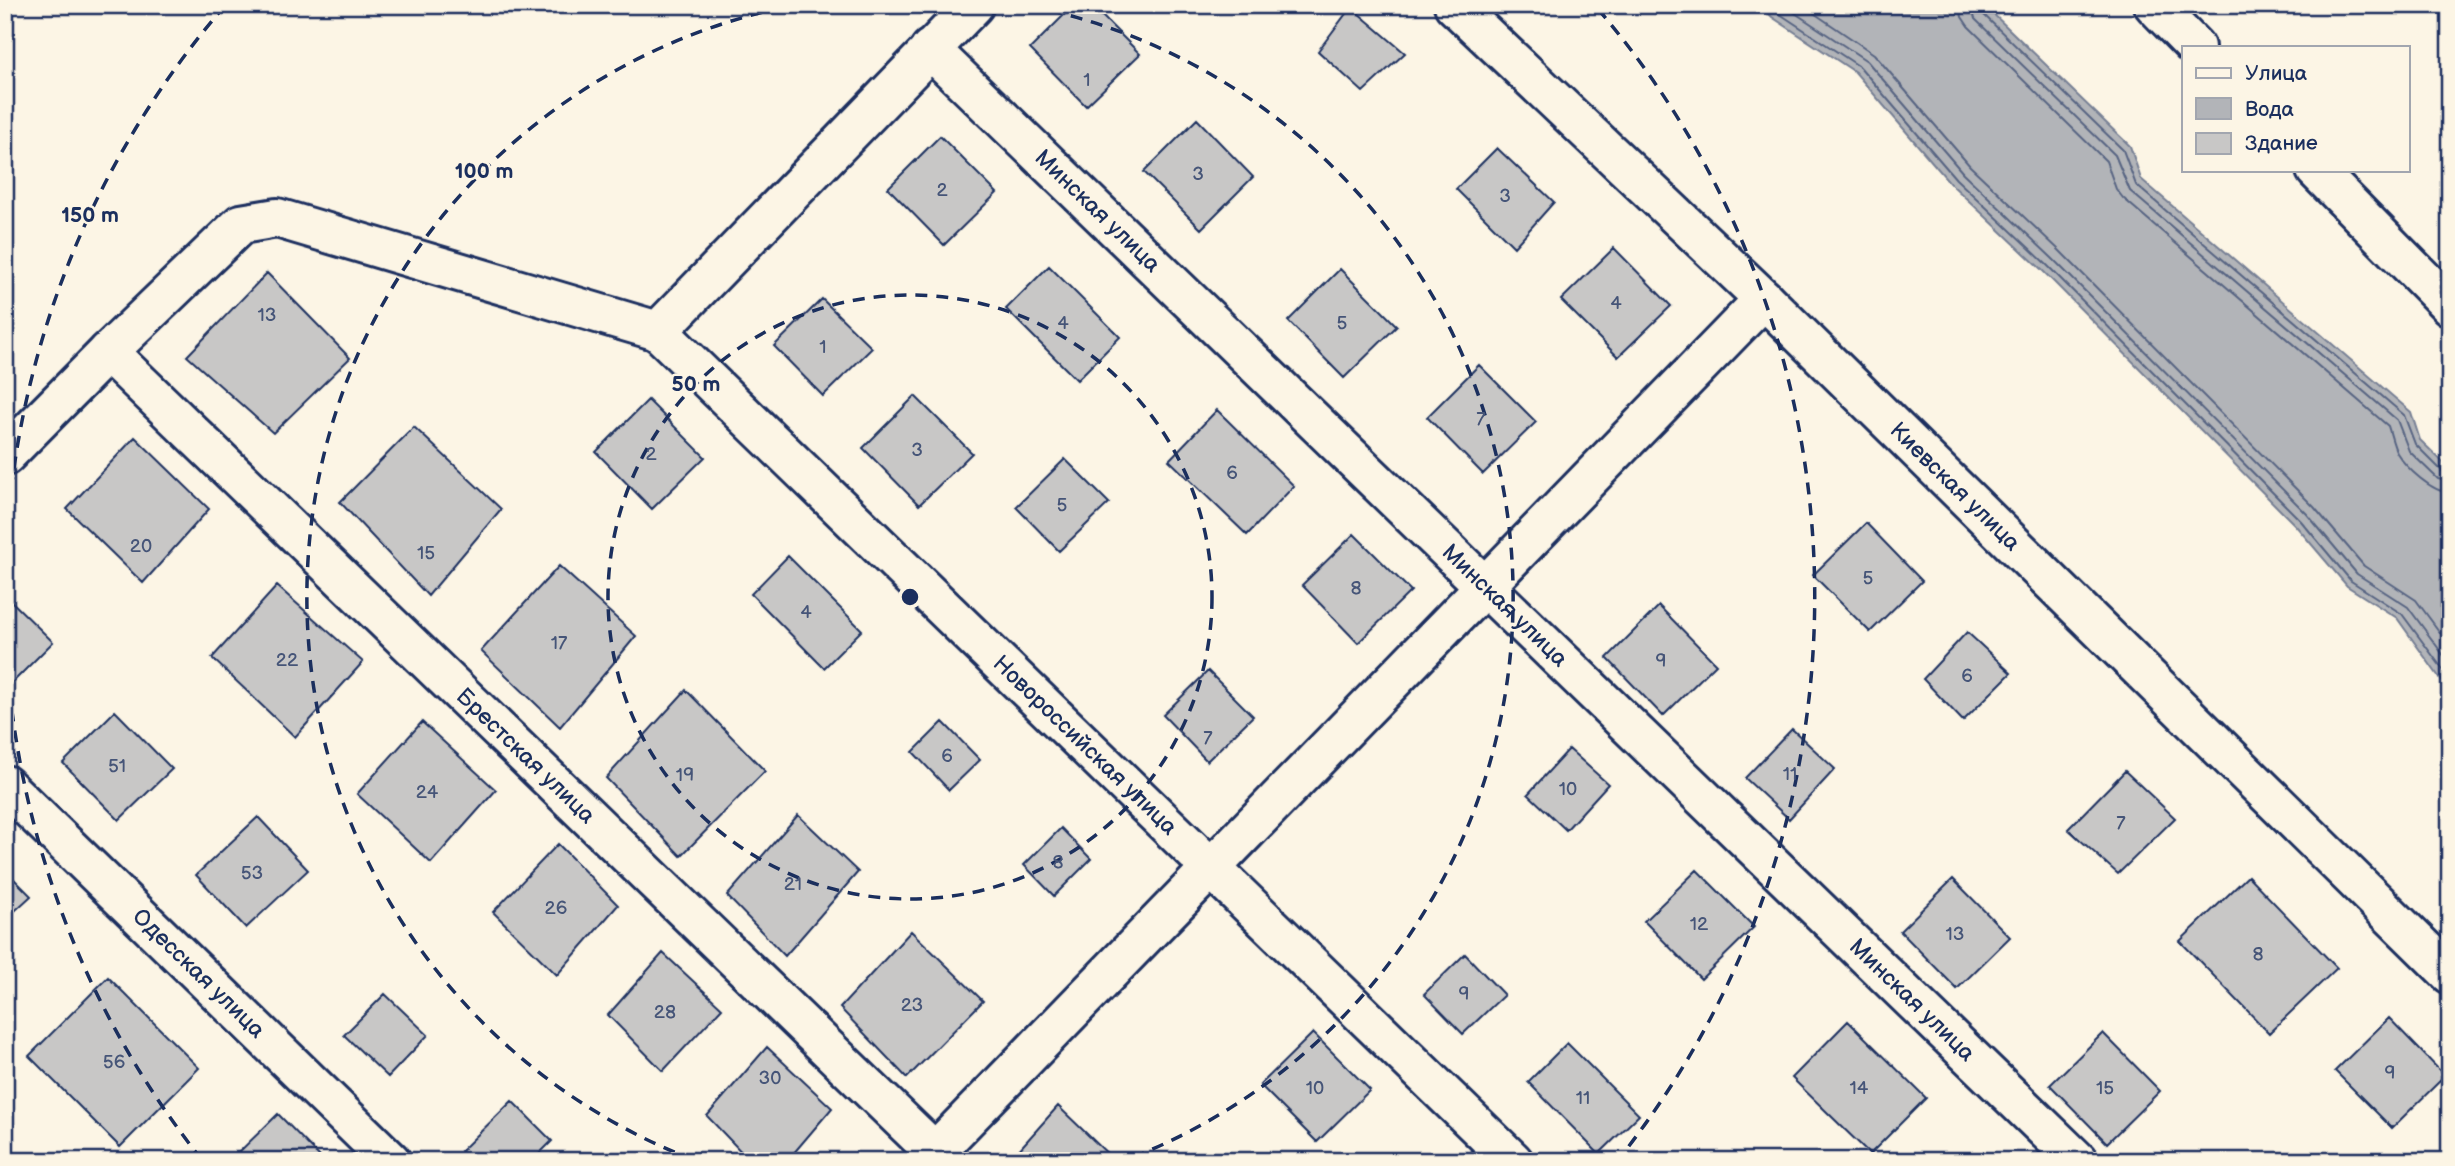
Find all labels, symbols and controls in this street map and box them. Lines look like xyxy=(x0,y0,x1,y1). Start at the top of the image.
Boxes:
legend xyxy=(2182,46,2410,172)
text: Улица xyxy=(2245,61,2308,86)
house number: 1 xyxy=(1083,69,1091,92)
text: Вода xyxy=(2245,97,2294,122)
text: Здание xyxy=(2245,131,2318,156)
street label: Минская улица xyxy=(1029,144,1166,279)
text: 100 m xyxy=(455,159,513,184)
house number: 3 xyxy=(1192,163,1204,186)
house number: 2 xyxy=(936,179,948,202)
house number: 3 xyxy=(1499,185,1511,208)
text: 150 m xyxy=(61,203,119,228)
house number: 4 xyxy=(1610,292,1622,315)
house number: 13 xyxy=(257,304,277,327)
house number: 4 xyxy=(1057,312,1069,335)
house number: 5 xyxy=(1337,312,1348,335)
house number: 1 xyxy=(819,336,827,359)
text: 50 m xyxy=(672,372,720,397)
house number: 7 xyxy=(1476,408,1486,431)
street label: Киевская улица xyxy=(1884,417,2026,557)
house number: 3 xyxy=(911,439,923,462)
house number: 2 xyxy=(645,443,657,466)
house number: 6 xyxy=(1226,462,1238,485)
house number: 5 xyxy=(1057,494,1068,517)
house number: 20 xyxy=(130,535,152,558)
street label: Минская улица xyxy=(1436,538,1574,673)
house number: 15 xyxy=(417,542,435,565)
house number: 5 xyxy=(1863,567,1874,590)
house number: 8 xyxy=(1350,577,1362,600)
centre of rings xyxy=(898,585,922,609)
house number: 4 xyxy=(800,601,812,624)
house number: 17 xyxy=(551,632,568,655)
house number: 22 xyxy=(276,649,299,672)
street label: Новороссийская улица xyxy=(987,650,1183,841)
house number: 9 xyxy=(1656,650,1666,673)
house number: 6 xyxy=(1961,665,1973,688)
street label: Брестская улица xyxy=(450,682,601,830)
house number: 7 xyxy=(1203,727,1213,750)
house number: 6 xyxy=(941,745,953,768)
house number: 51 xyxy=(108,755,126,778)
house number: 11 xyxy=(1783,763,1797,786)
house number: 19 xyxy=(676,764,694,787)
house number: 10 xyxy=(1559,778,1577,801)
house number: 24 xyxy=(416,781,439,804)
house number: 7 xyxy=(2116,812,2126,835)
house number: 8 xyxy=(1052,851,1064,874)
house number: 53 xyxy=(241,862,263,885)
house number: 21 xyxy=(784,873,802,896)
house number: 26 xyxy=(545,897,567,920)
street label: Одесская улица xyxy=(126,903,271,1044)
house number: 12 xyxy=(1690,913,1709,936)
house number: 13 xyxy=(1945,923,1965,946)
street label: Минская улица xyxy=(1843,933,1981,1068)
house number: 8 xyxy=(2252,943,2264,966)
house number: 9 xyxy=(1459,983,1469,1006)
house number: 23 xyxy=(901,994,923,1017)
house number: 28 xyxy=(654,1001,676,1024)
house number: 56 xyxy=(103,1051,125,1074)
house number: 9 xyxy=(2385,1062,2395,1085)
house number: 30 xyxy=(759,1067,781,1090)
house number: 10 xyxy=(1306,1077,1324,1100)
house number: 14 xyxy=(1850,1077,1869,1100)
house number: 15 xyxy=(2096,1077,2114,1100)
house number: 11 xyxy=(1576,1087,1590,1110)

